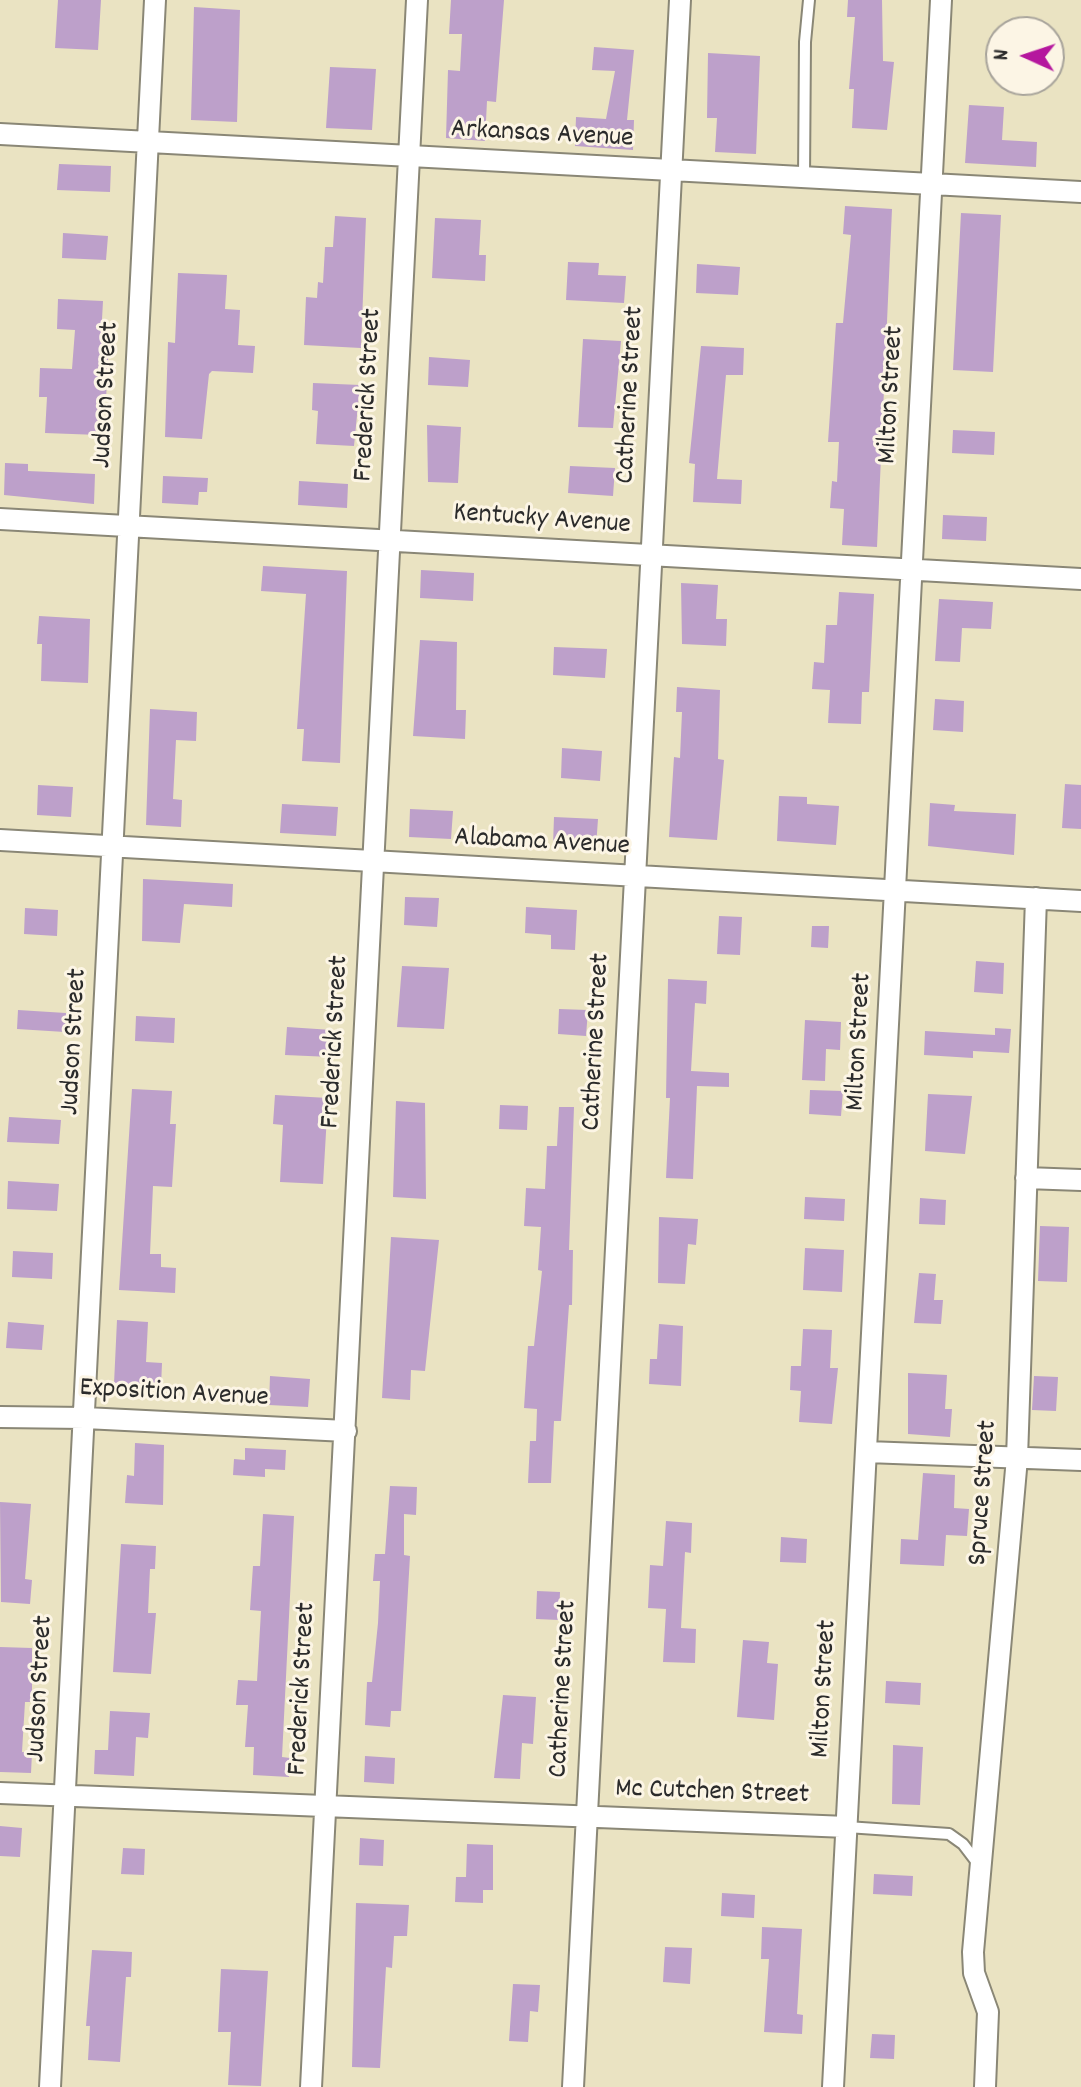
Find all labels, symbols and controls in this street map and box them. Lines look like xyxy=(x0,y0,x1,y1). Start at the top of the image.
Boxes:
north arrow xyxy=(985,16,1065,96)
text: N xyxy=(987,49,1018,61)
street label: Arkansas Avenue xyxy=(450,114,634,158)
street label: Catherine Street xyxy=(611,305,653,485)
street label: Frederick Street xyxy=(349,308,391,482)
street label: Judson Street xyxy=(87,321,129,469)
street label: Milton Street xyxy=(873,325,913,465)
street label: Kentucky Avenue xyxy=(452,498,632,544)
street label: Alabama Avenue xyxy=(453,823,631,865)
street label: Catherine Street xyxy=(577,952,619,1132)
street label: Frederick Street xyxy=(316,955,358,1129)
street label: Judson Street xyxy=(55,968,97,1116)
street label: Milton Street xyxy=(841,972,881,1112)
street label: Exposition Avenue xyxy=(79,1373,269,1417)
street label: Spruce Street xyxy=(963,1419,1007,1567)
street label: Catherine Street xyxy=(544,1599,586,1779)
street label: Frederick Street xyxy=(283,1602,325,1776)
street label: Judson Street xyxy=(21,1615,63,1763)
street label: Milton Street xyxy=(806,1619,846,1759)
street label: Mc Cutchen Street xyxy=(614,1774,810,1814)

